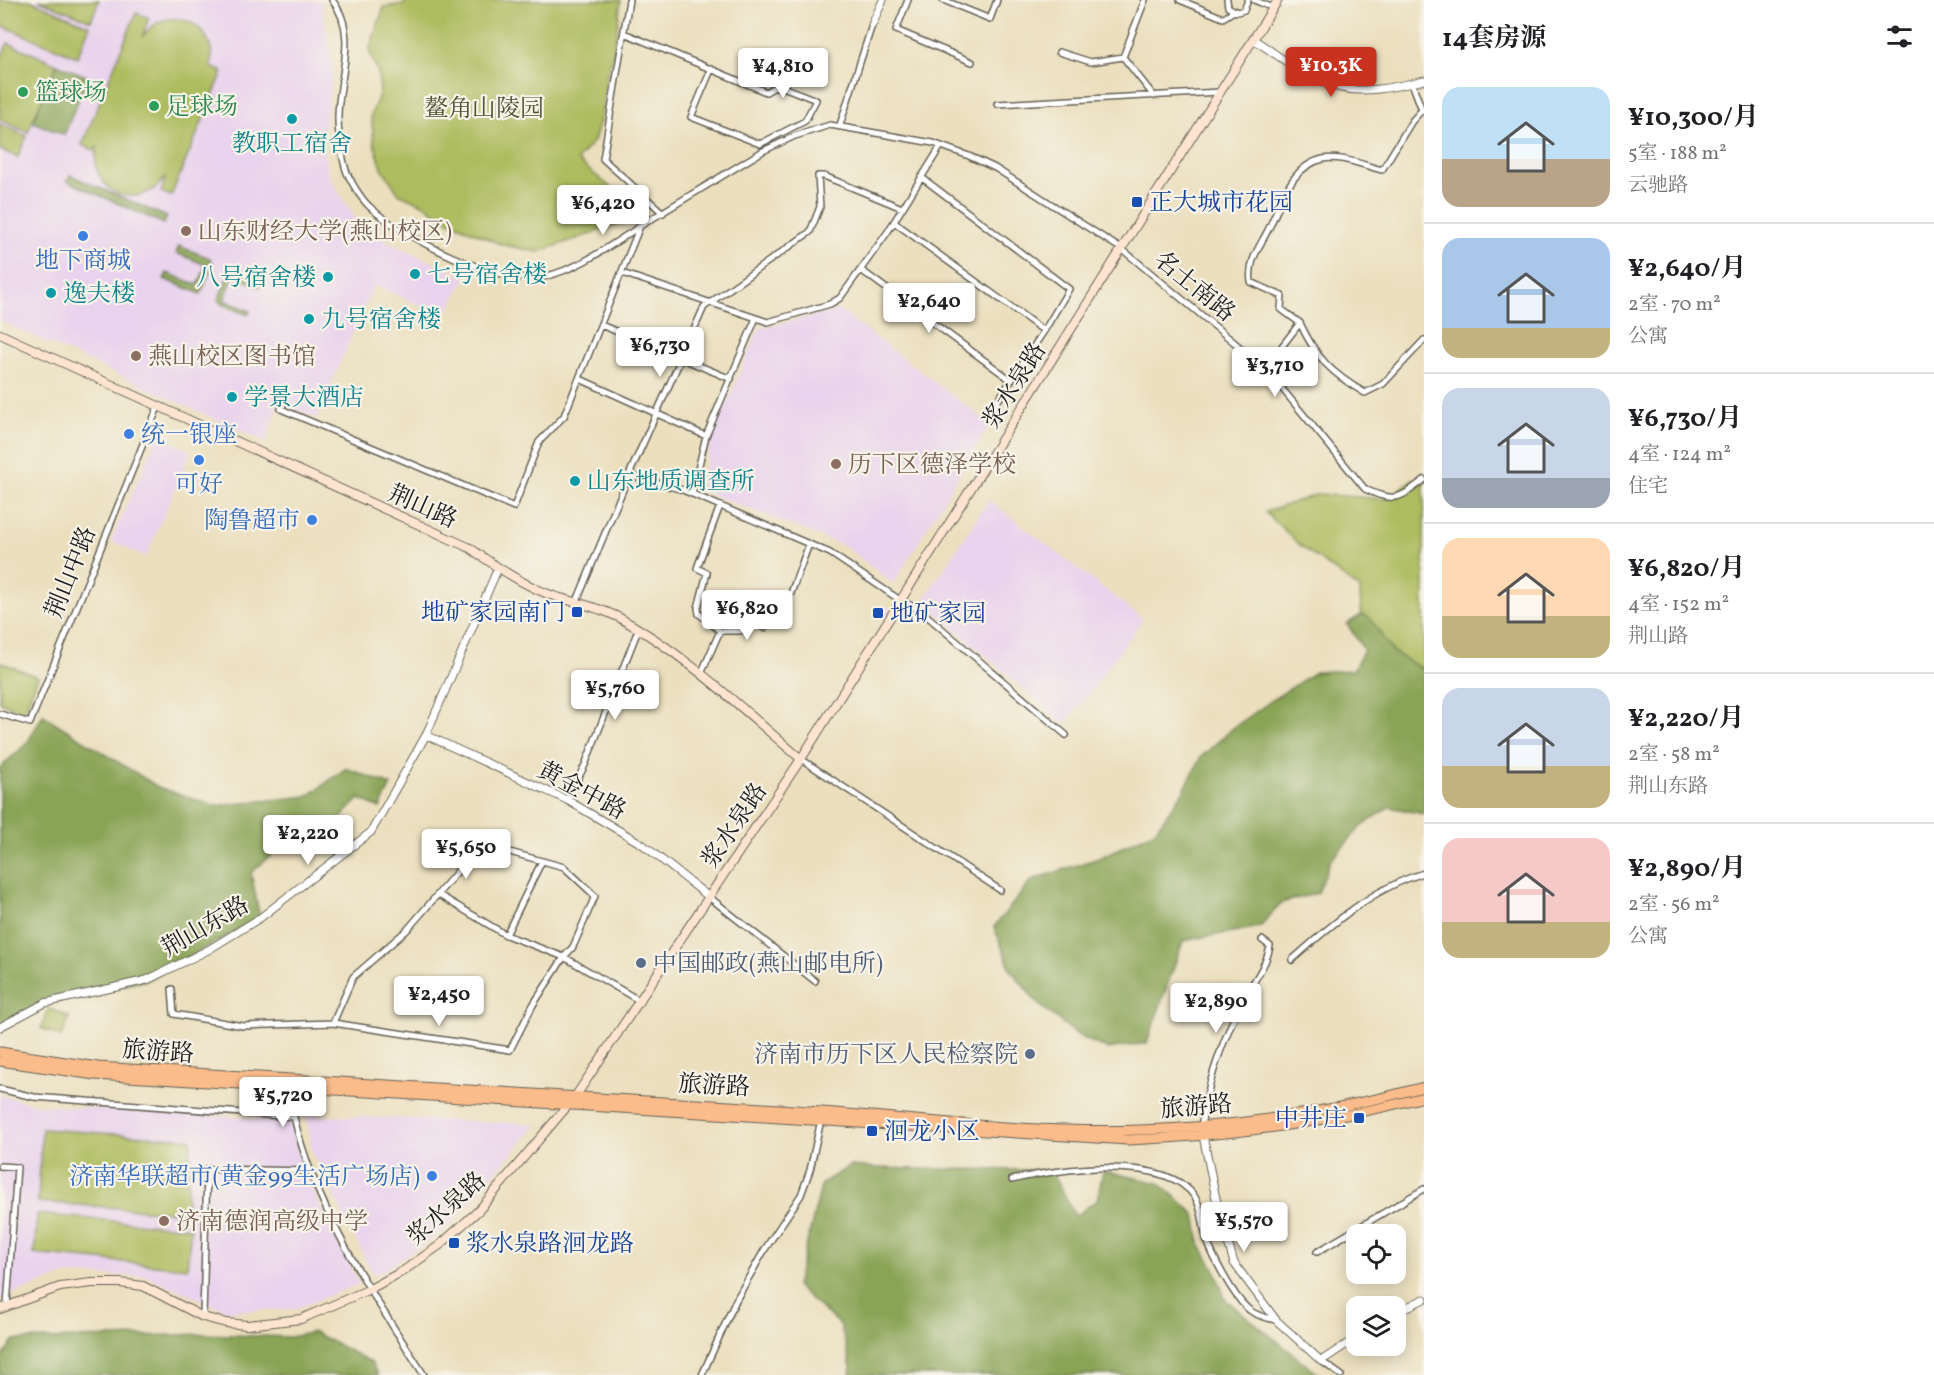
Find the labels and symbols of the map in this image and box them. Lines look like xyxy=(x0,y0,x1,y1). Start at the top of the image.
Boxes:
pin: ¥10.3K xyxy=(1282,47,1380,98)
pin: ¥4,810 xyxy=(734,48,832,99)
place label: 篮球场 xyxy=(35,77,107,111)
marker: 篮球场 xyxy=(16,85,30,99)
place label: 足球场 xyxy=(166,91,238,125)
park label: 鳌角山陵园 xyxy=(424,93,544,127)
marker: 足球场 xyxy=(147,99,161,113)
marker: 教职工宿舍 xyxy=(285,112,299,126)
place label: 教职工宿舍 xyxy=(232,128,352,162)
pin: ¥6,420 xyxy=(554,185,652,236)
place label: 正大城市花园 xyxy=(1149,187,1293,221)
marker: 正大城市花园 xyxy=(1130,195,1144,209)
place label: 山东财经大学(燕山校区) xyxy=(198,216,452,250)
marker: 山东财经大学(燕山校区) xyxy=(179,224,193,238)
marker: 地下商城 xyxy=(76,229,90,243)
street label: 名士南路 xyxy=(1146,244,1242,331)
place label: 地下商城 xyxy=(35,245,131,279)
place label: 七号宿舍楼 xyxy=(427,259,547,293)
place label: 八号宿舍楼 xyxy=(196,262,316,296)
marker: 七号宿舍楼 xyxy=(408,267,422,281)
marker: 八号宿舍楼 xyxy=(321,270,335,284)
place label: 逸夫楼 xyxy=(63,278,135,312)
pin: ¥2,640 xyxy=(880,283,978,334)
marker: 逸夫楼 xyxy=(44,286,58,300)
place label: 九号宿舍楼 xyxy=(321,304,441,338)
marker: 九号宿舍楼 xyxy=(302,312,316,326)
pin: ¥6,730 xyxy=(611,327,709,378)
street label: 浆水泉路 xyxy=(976,336,1056,436)
place label: 燕山校区图书馆 xyxy=(148,341,316,375)
pin: ¥3,710 xyxy=(1226,347,1324,398)
marker: 燕山校区图书馆 xyxy=(129,349,143,363)
place label: 学景大酒店 xyxy=(244,382,364,416)
marker: 学景大酒店 xyxy=(225,390,239,404)
place label: 统一银座 xyxy=(141,419,237,453)
marker: 统一银座 xyxy=(122,427,136,441)
place label: 历下区德泽学校 xyxy=(848,449,1016,483)
marker: 可好 xyxy=(192,453,206,467)
marker: 历下区德泽学校 xyxy=(829,457,843,471)
place label: 山东地质调查所 xyxy=(587,466,755,500)
place label: 可好 xyxy=(175,469,223,503)
marker: 山东地质调查所 xyxy=(568,474,582,488)
street label: 荆山路 xyxy=(382,478,462,538)
place label: 陶鲁超市 xyxy=(204,505,300,539)
marker: 陶鲁超市 xyxy=(305,513,319,527)
street label: 荆山中路 xyxy=(38,522,106,624)
pin: ¥6,820 xyxy=(698,590,796,641)
place label: 地矿家园南门 xyxy=(421,597,565,631)
place label: 地矿家园 xyxy=(890,598,986,632)
marker: 地矿家园南门 xyxy=(570,605,584,619)
marker: 地矿家园 xyxy=(871,606,885,620)
pin: ¥5,760 xyxy=(566,670,664,721)
street label: 黄金中路 xyxy=(531,754,631,829)
street label: 浆水泉路 xyxy=(695,777,777,875)
pin: ¥2,220 xyxy=(259,815,357,866)
pin: ¥5,650 xyxy=(417,829,515,880)
street label: 荆山东路 xyxy=(156,889,256,966)
place label: 中国邮政(燕山邮电所) xyxy=(653,948,883,982)
marker: 中国邮政(燕山邮电所) xyxy=(634,956,648,970)
pin: ¥2,450 xyxy=(390,976,488,1027)
pin: ¥2,890 xyxy=(1167,983,1265,1034)
street label: 旅游路 xyxy=(121,1034,195,1072)
place label: 济南市历下区人民检察院 xyxy=(754,1039,1018,1073)
marker: 济南市历下区人民检察院 xyxy=(1023,1047,1037,1061)
street label: 旅游路 xyxy=(677,1068,751,1106)
pin: ¥5,720 xyxy=(234,1077,332,1128)
street label: 旅游路 xyxy=(1159,1088,1234,1128)
place label: 中井庄 xyxy=(1275,1103,1347,1137)
marker: 中井庄 xyxy=(1352,1111,1366,1125)
place label: 洄龙小区 xyxy=(884,1116,980,1150)
marker: 洄龙小区 xyxy=(865,1124,879,1138)
place label: 济南华联超市(黄金99生活广场店) xyxy=(69,1161,420,1195)
street label: 浆水泉路 xyxy=(400,1165,494,1254)
marker: 济南华联超市(黄金99生活广场店) xyxy=(425,1169,439,1183)
pin: ¥5,570 xyxy=(1195,1202,1293,1253)
place label: 济南德润高级中学 xyxy=(176,1206,368,1240)
marker: 济南德润高级中学 xyxy=(157,1214,171,1228)
place label: 浆水泉路洄龙路 xyxy=(466,1228,634,1262)
marker: 浆水泉路洄龙路 xyxy=(447,1236,461,1250)

